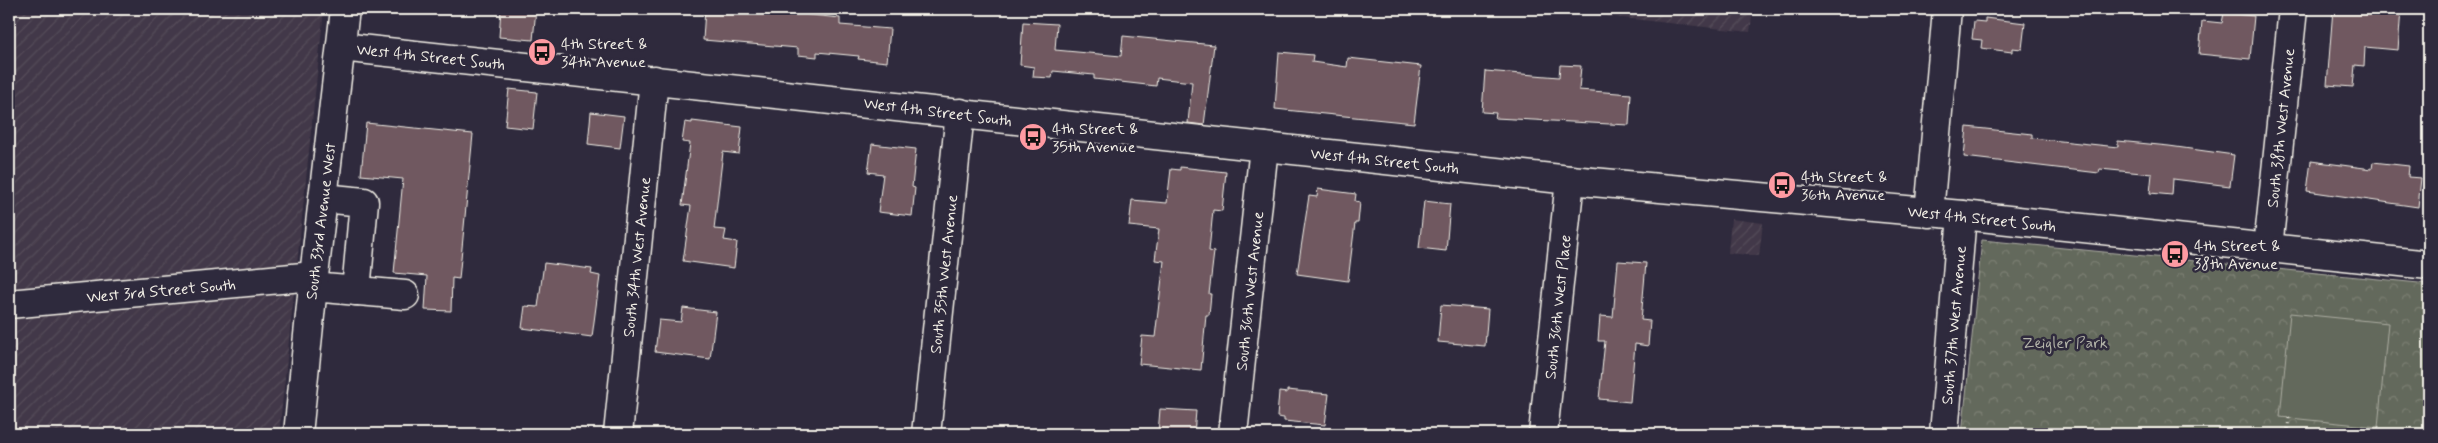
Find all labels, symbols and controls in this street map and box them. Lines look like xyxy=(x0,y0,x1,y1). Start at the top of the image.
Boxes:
place label: 4th Street & 34th Avenue xyxy=(561,34,647,73)
bus stop icon: 4th Street & 34th Avenue xyxy=(527,37,557,67)
street label: West 4th Street South xyxy=(355,39,506,76)
street label: South 38th West Avenue xyxy=(2263,47,2300,209)
street label: West 4th Street South xyxy=(862,93,1013,132)
place label: 4th Street & 35th Avenue xyxy=(1052,119,1138,158)
bus stop icon: 4th Street & 35th Avenue xyxy=(1018,122,1048,152)
street label: South 33rd Avenue West xyxy=(301,141,342,301)
street label: West 4th Street South xyxy=(1309,143,1460,180)
place label: 4th Street & 36th Avenue xyxy=(1801,167,1887,206)
bus stop icon: 4th Street & 36th Avenue xyxy=(1767,170,1797,200)
street label: South 34th West Avenue xyxy=(619,176,656,338)
street label: South 35th West Avenue xyxy=(926,193,963,355)
street label: West 4th Street South xyxy=(1906,201,2057,238)
street label: South 36th West Avenue xyxy=(1232,210,1269,372)
street label: South 36th West Place xyxy=(1540,234,1577,381)
place label: 4th Street & 38th Avenue xyxy=(2194,236,2280,275)
bus stop icon: 4th Street & 38th Avenue xyxy=(2160,239,2190,269)
street label: South 37th West Avenue xyxy=(1937,245,1972,405)
street label: West 3rd Street South xyxy=(86,275,237,308)
park label: Zeigler Park xyxy=(2022,333,2108,354)

